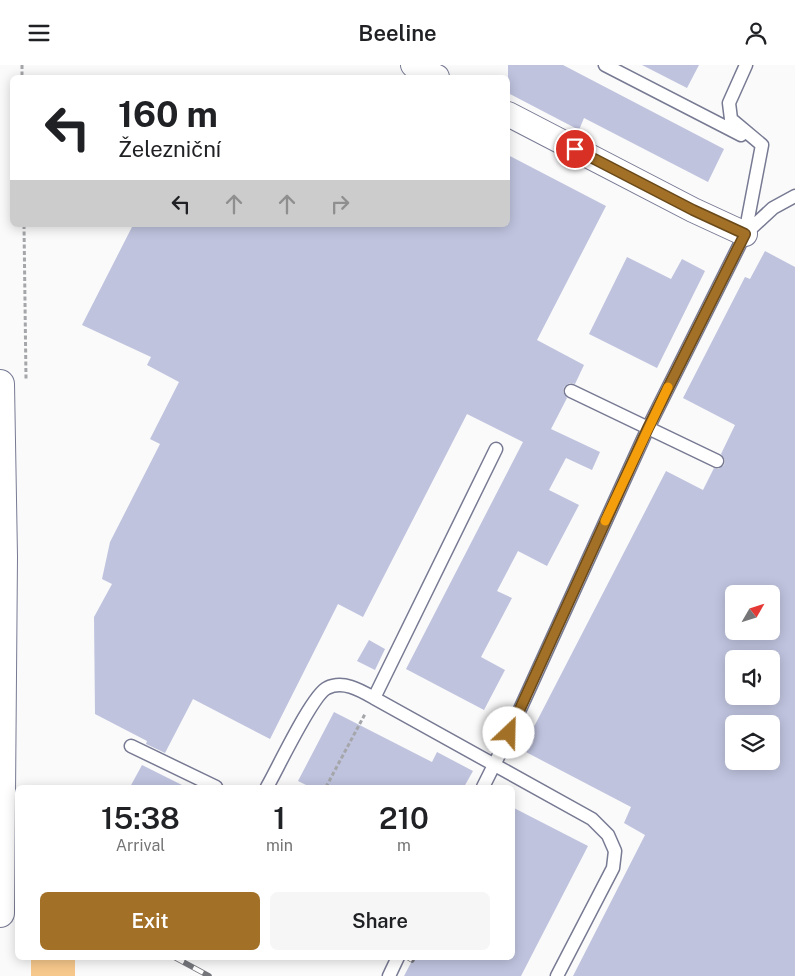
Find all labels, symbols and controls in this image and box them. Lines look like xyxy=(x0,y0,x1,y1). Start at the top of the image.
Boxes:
icon: menu xyxy=(25,19,53,47)
icon: person xyxy=(742,19,770,47)
text: Beeline xyxy=(358,20,437,46)
text: 160 m xyxy=(118,94,218,135)
icon: left xyxy=(35,95,100,160)
pin xyxy=(554,128,596,170)
icon: arrive xyxy=(561,135,589,163)
text: Železniční xyxy=(118,136,221,162)
icon: left xyxy=(167,190,195,218)
icon: ahead xyxy=(220,190,248,218)
icon: ahead xyxy=(273,190,301,218)
icon: right xyxy=(326,190,354,218)
north arrow xyxy=(725,585,780,640)
map controls xyxy=(725,585,780,770)
button: sound xyxy=(725,650,780,705)
position arrow xyxy=(482,706,534,758)
button: layers xyxy=(725,715,780,770)
text: 15:38 xyxy=(101,800,180,836)
text: 1 xyxy=(273,800,286,836)
text: 210 xyxy=(379,800,429,836)
text: Arrival xyxy=(116,836,165,855)
text: min xyxy=(266,836,293,855)
text: m xyxy=(397,836,411,855)
button: Exit xyxy=(40,892,260,950)
button: Share xyxy=(270,892,490,950)

